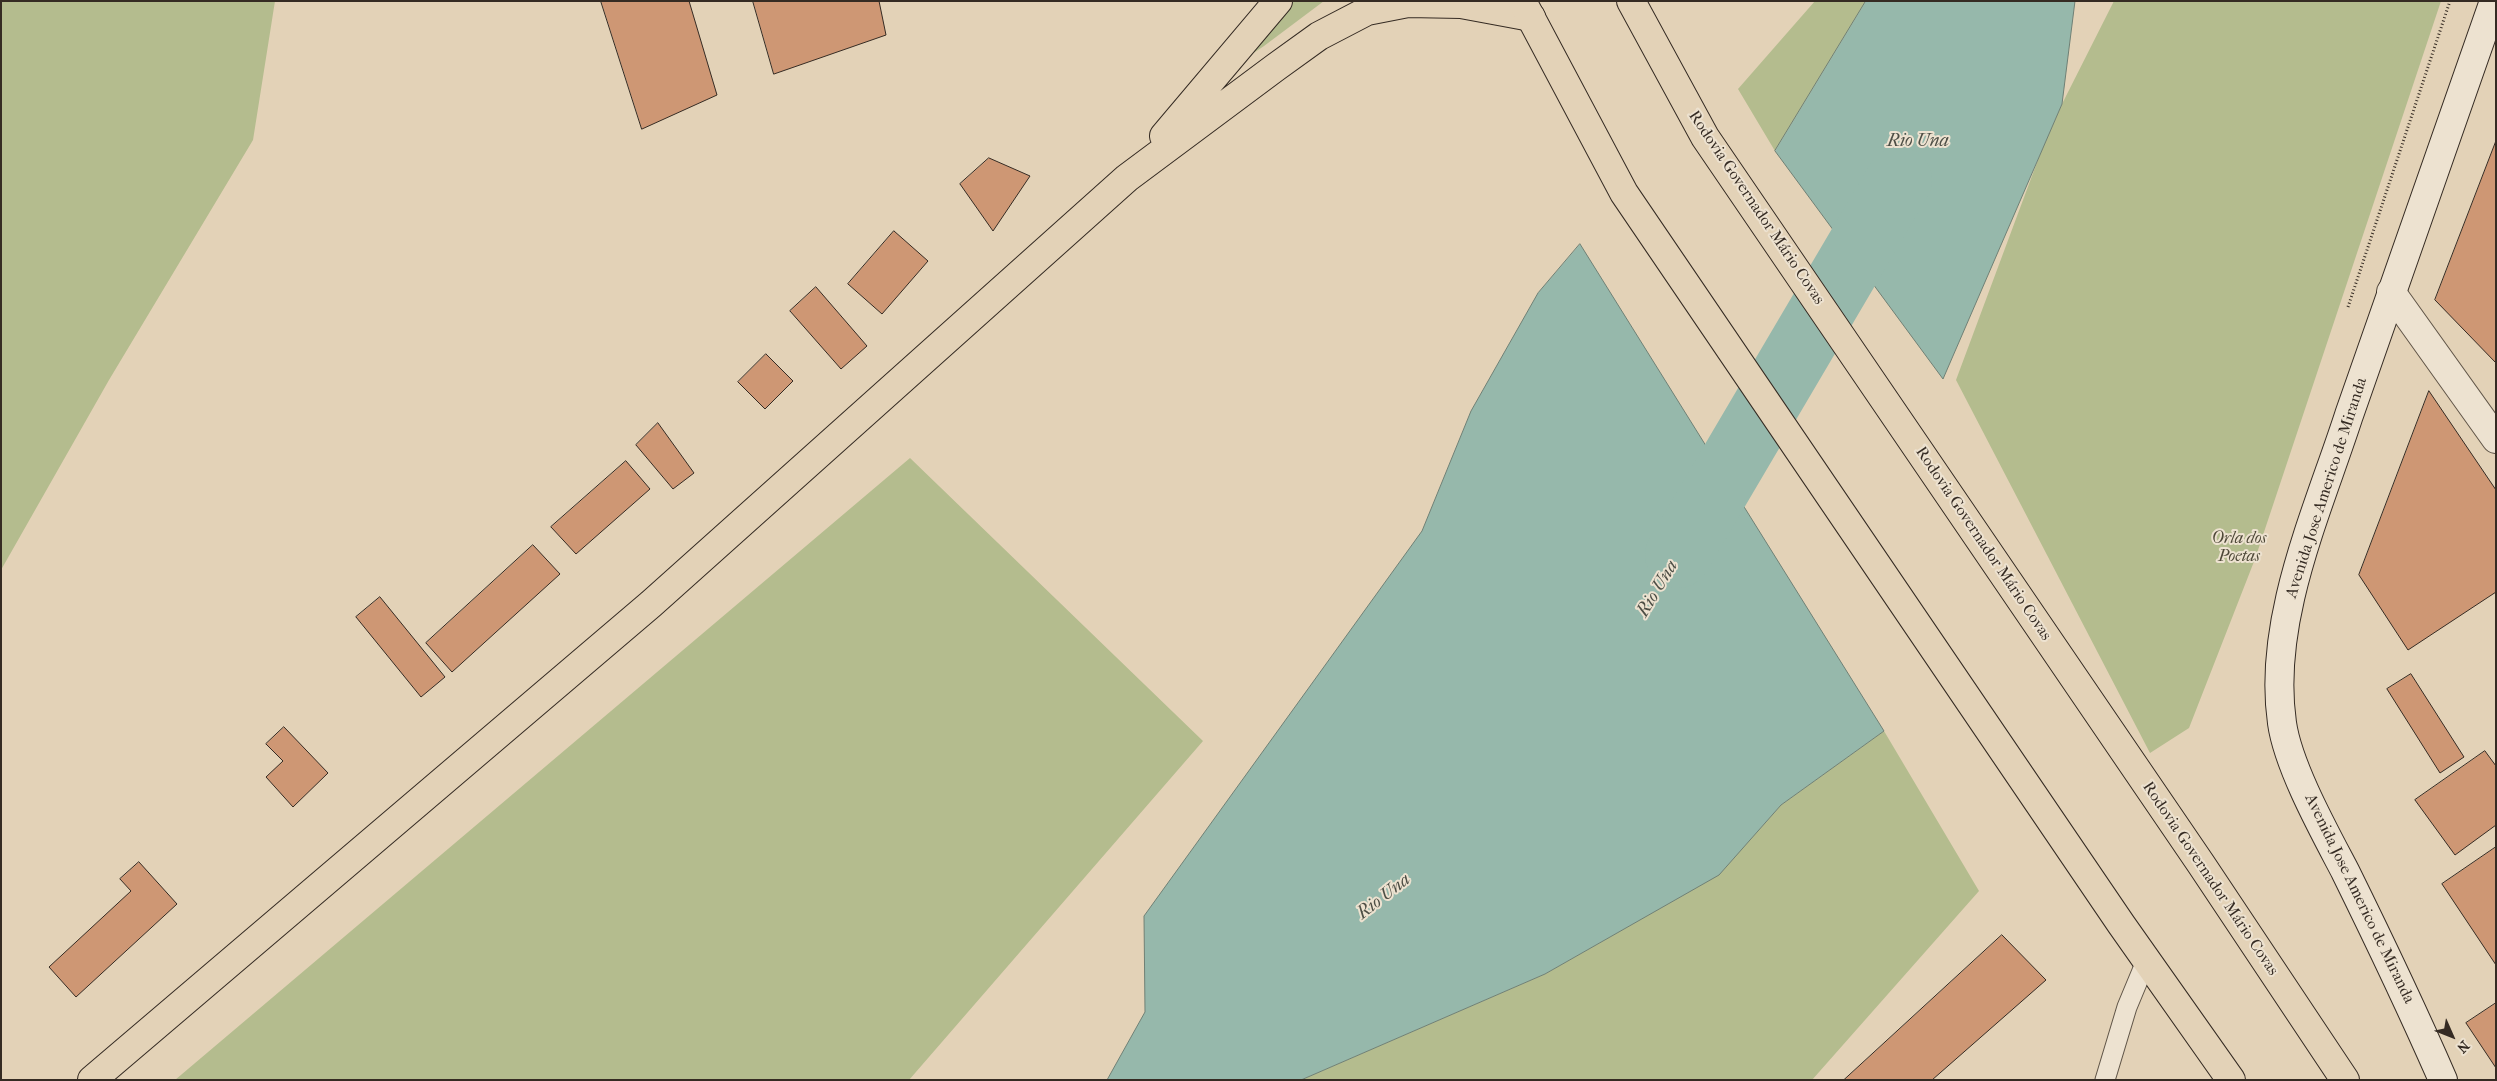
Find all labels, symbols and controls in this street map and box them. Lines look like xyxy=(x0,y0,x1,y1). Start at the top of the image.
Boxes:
street label: Rodovia Governador Mário Covas xyxy=(1684,107,1828,309)
water label: Rio Una xyxy=(1887,131,1949,153)
street label: Avenida Jose Americo de Miranda xyxy=(2282,375,2372,601)
street label: Rodovia Governador Mário Covas xyxy=(1911,443,2055,645)
park label: Orla dos Poetas xyxy=(2212,529,2266,567)
water label: Rio Una xyxy=(1633,557,1683,621)
street label: Rodovia Governador Mário Covas xyxy=(2138,778,2282,980)
street label: Avenida Jose Americo de Miranda xyxy=(2300,791,2418,1007)
water label: Rio Una xyxy=(1353,869,1415,925)
north arrow xyxy=(2427,1011,2477,1061)
text: N xyxy=(2453,1037,2473,1056)

